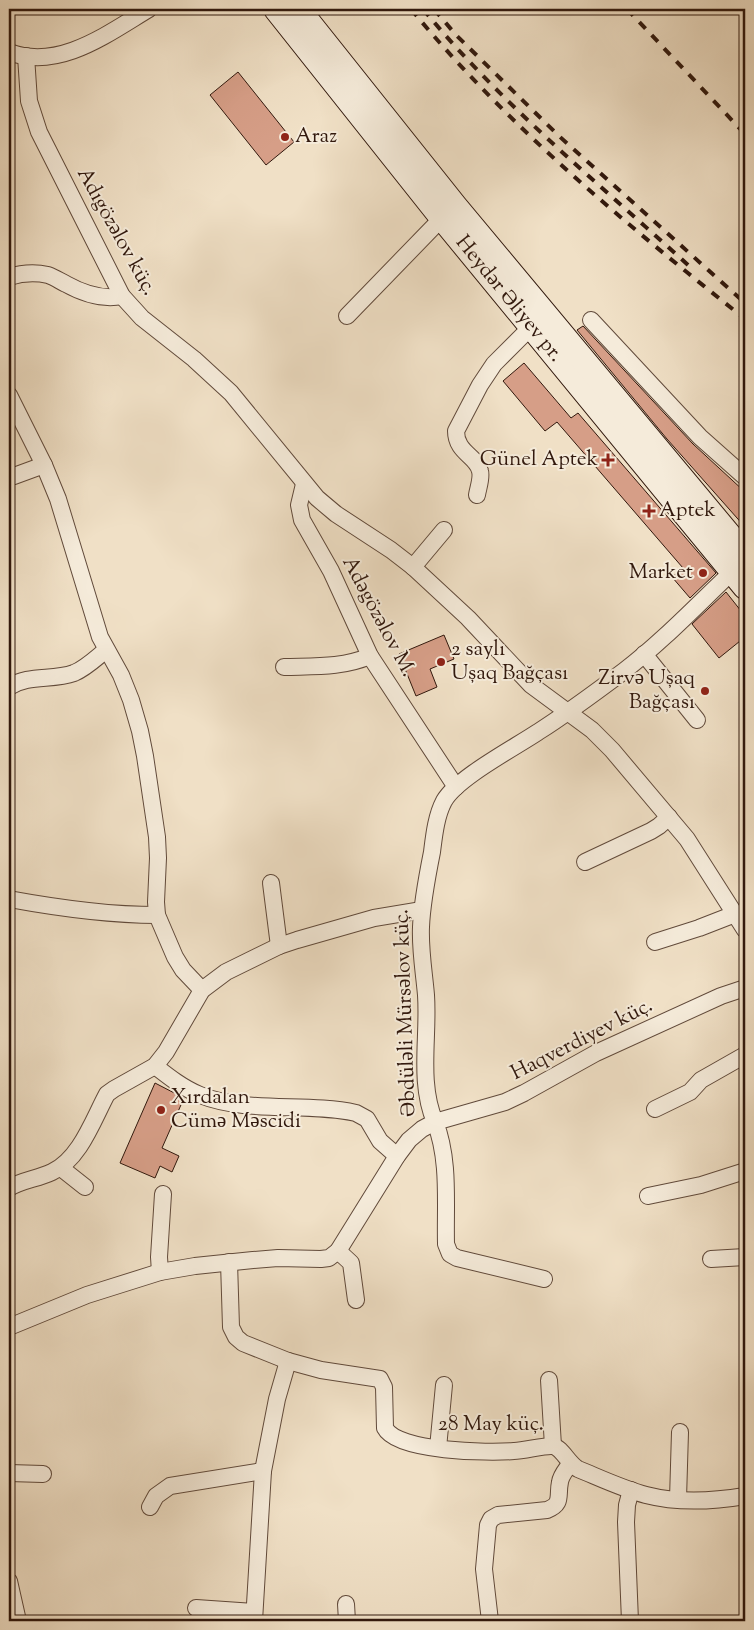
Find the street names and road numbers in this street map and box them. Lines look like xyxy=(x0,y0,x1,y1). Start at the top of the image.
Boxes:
street label: Adıgözəlov küç. xyxy=(68,163,164,301)
street label: Heydər Əliyev pr. xyxy=(448,229,570,369)
street label: Adəgözəlov M. xyxy=(334,551,422,683)
street label: Əbdüləli Mürsəlov küç. xyxy=(387,909,425,1117)
street label: Haqverdiyev küç. xyxy=(506,991,658,1089)
street label: 28 May küç. xyxy=(438,1410,544,1440)

